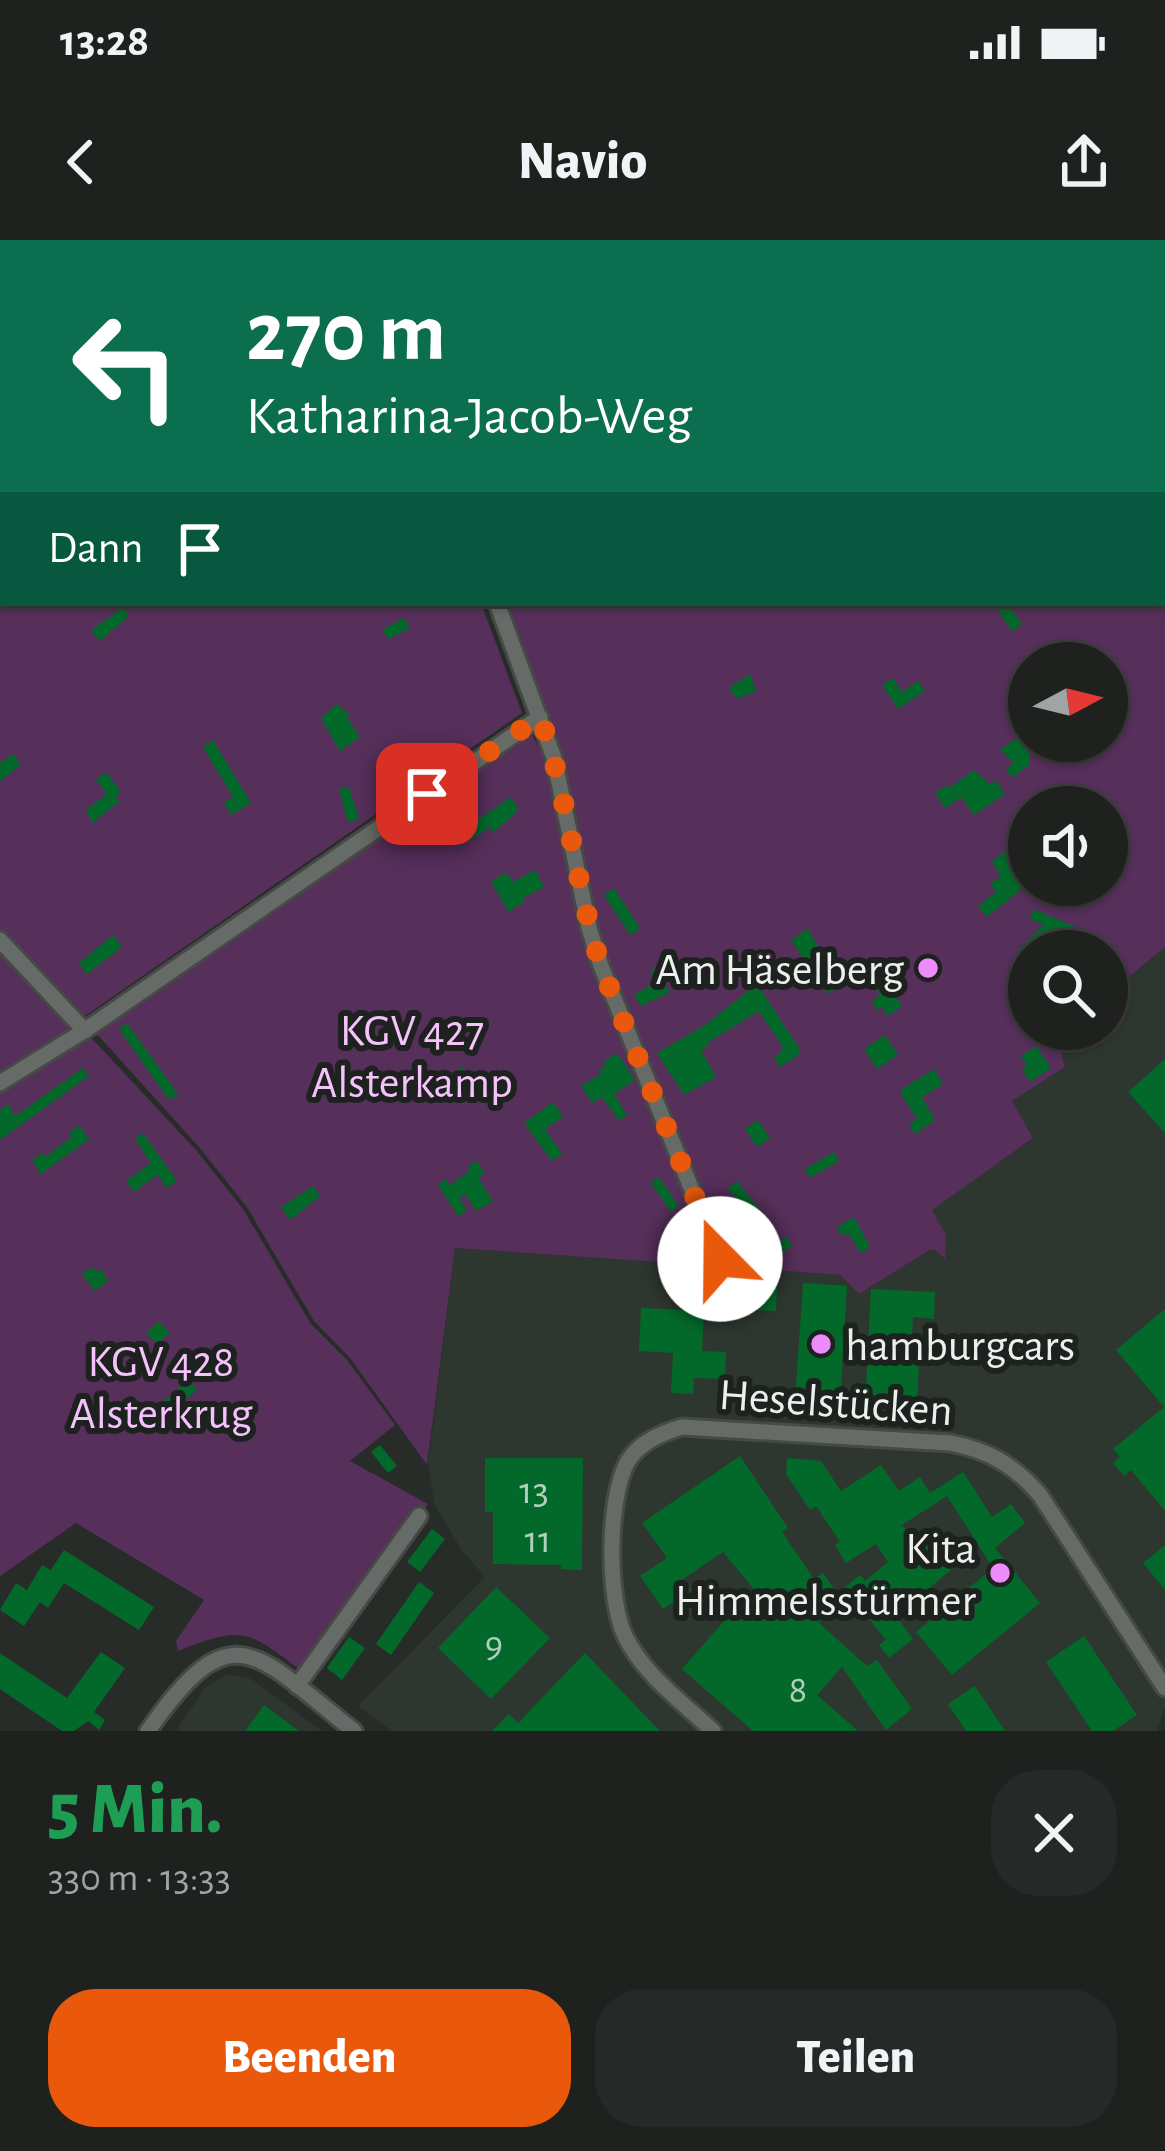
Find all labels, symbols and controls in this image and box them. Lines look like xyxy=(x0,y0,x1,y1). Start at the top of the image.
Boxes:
text: 13:28 xyxy=(60,19,149,64)
icon: back xyxy=(48,129,114,195)
icon: share xyxy=(1051,129,1117,195)
text: Navio xyxy=(518,135,647,189)
icon: left xyxy=(48,288,204,444)
text: 270 m xyxy=(246,292,446,376)
text: Katharina-Jacob-Weg xyxy=(246,390,692,444)
icon: arrive xyxy=(167,516,233,582)
text: Dann xyxy=(48,526,143,571)
north arrow xyxy=(1008,642,1128,762)
map controls xyxy=(1008,642,1128,1050)
pin xyxy=(376,743,478,845)
icon: arrive xyxy=(394,761,460,827)
button: sound xyxy=(1008,786,1128,906)
button: search xyxy=(1008,930,1128,1050)
place label: Am Häselberg xyxy=(656,948,904,993)
marker: Am Häselberg xyxy=(915,955,941,981)
park label: KGV 427 Alsterkamp xyxy=(311,1009,513,1106)
position arrow xyxy=(657,1196,783,1322)
place label: hamburgcars xyxy=(845,1324,1075,1369)
marker: hamburgcars xyxy=(808,1331,834,1357)
park label: KGV 428 Alsterkrug xyxy=(70,1340,252,1437)
street label: Heselstücken xyxy=(717,1373,954,1434)
house number: 13 xyxy=(519,1472,549,1511)
house number: 11 xyxy=(525,1521,551,1560)
place label: Kita Himmelsstürmer xyxy=(675,1527,976,1624)
marker: Kita Himmelsstürmer xyxy=(987,1560,1013,1586)
house number: 9 xyxy=(485,1626,503,1665)
house number: 8 xyxy=(789,1671,807,1710)
button: close xyxy=(991,1770,1117,1896)
text: 5 Min. xyxy=(48,1774,222,1846)
text: 330 m · 13:33 xyxy=(48,1859,231,1898)
button: Beenden xyxy=(48,1989,571,2127)
button: Teilen xyxy=(595,1989,1117,2127)

